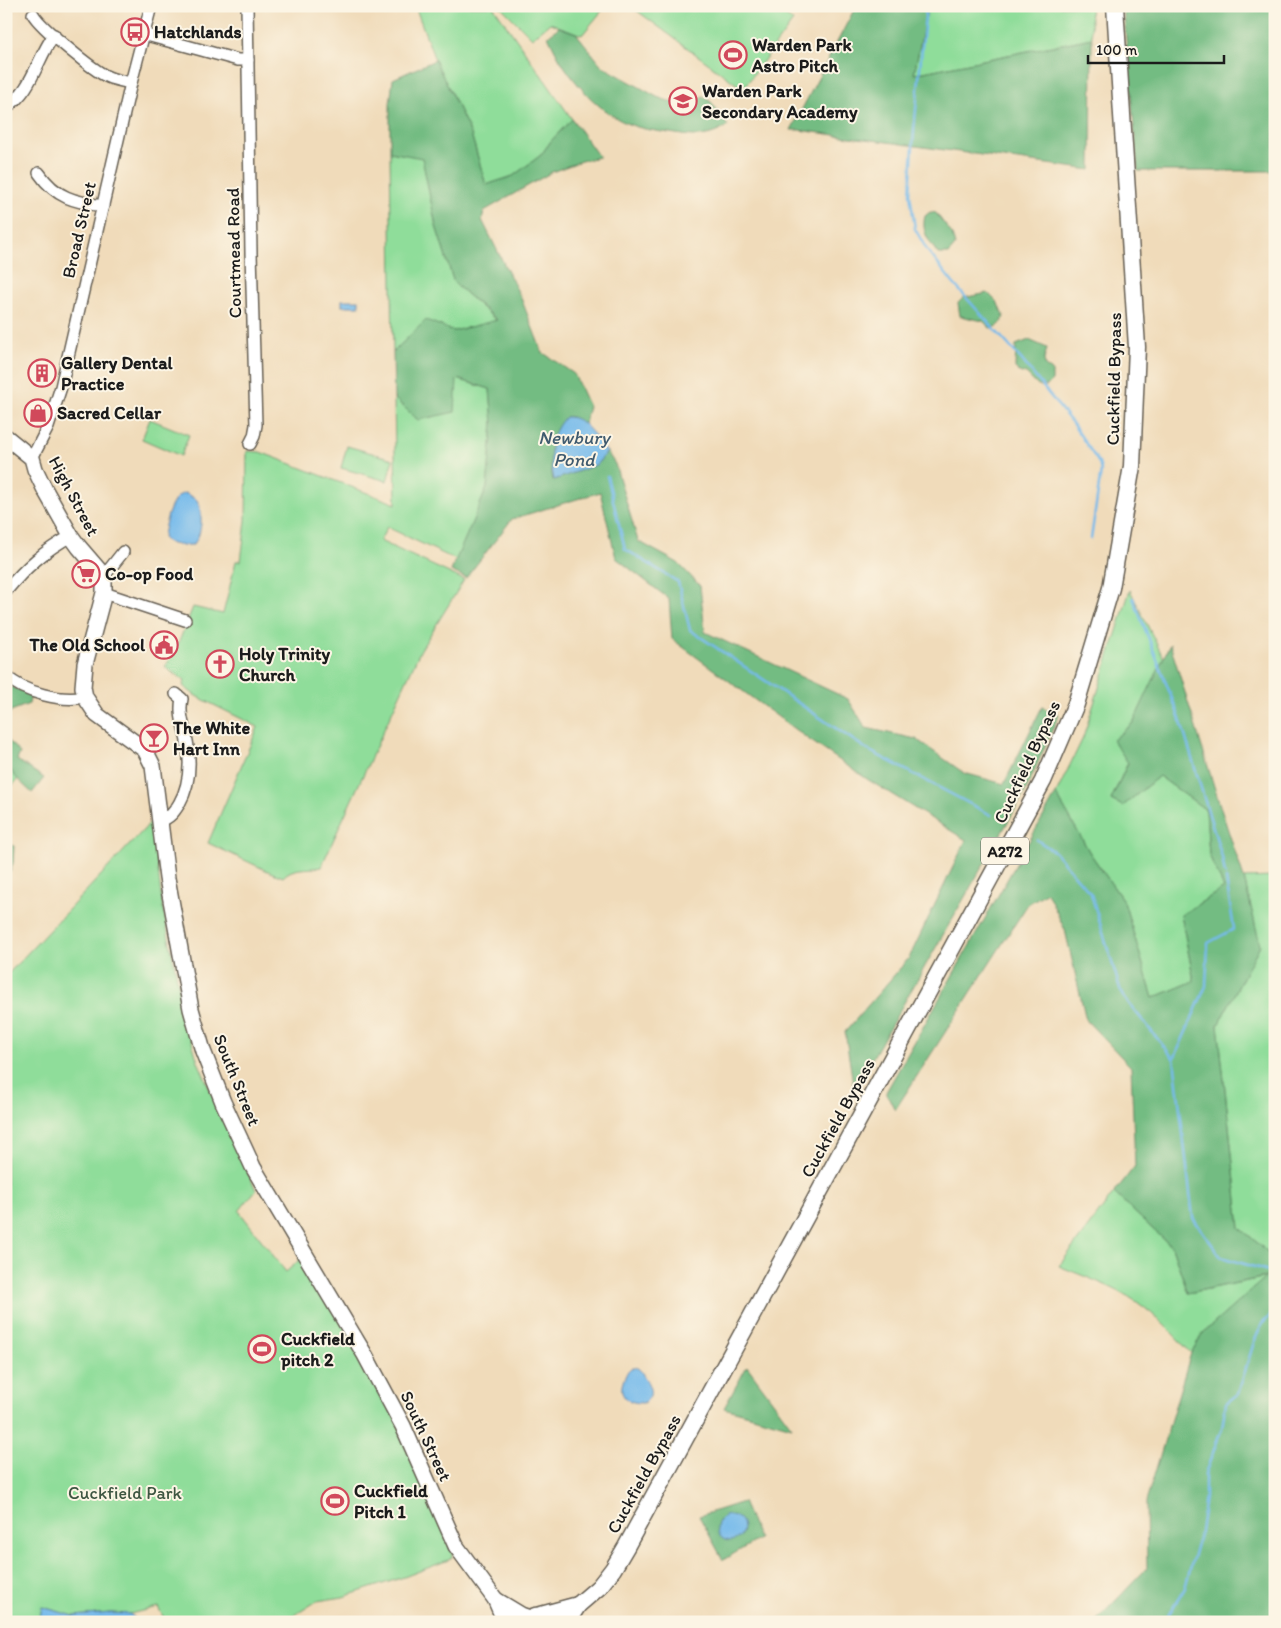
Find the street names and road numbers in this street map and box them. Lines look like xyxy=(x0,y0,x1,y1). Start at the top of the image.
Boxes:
street label: Broad Street xyxy=(57,179,101,280)
street label: Courtmead Road xyxy=(222,187,246,319)
street label: Cuckfield Bypass xyxy=(1102,312,1126,446)
street label: High Street xyxy=(44,452,104,540)
street label: Cuckfield Bypass xyxy=(989,697,1065,827)
road number: A272 xyxy=(981,838,1029,864)
street label: South Street xyxy=(209,1031,265,1129)
street label: Cuckfield Bypass xyxy=(796,1054,880,1182)
street label: South Street xyxy=(396,1387,457,1485)
street label: Cuckfield Bypass xyxy=(602,1410,686,1538)

